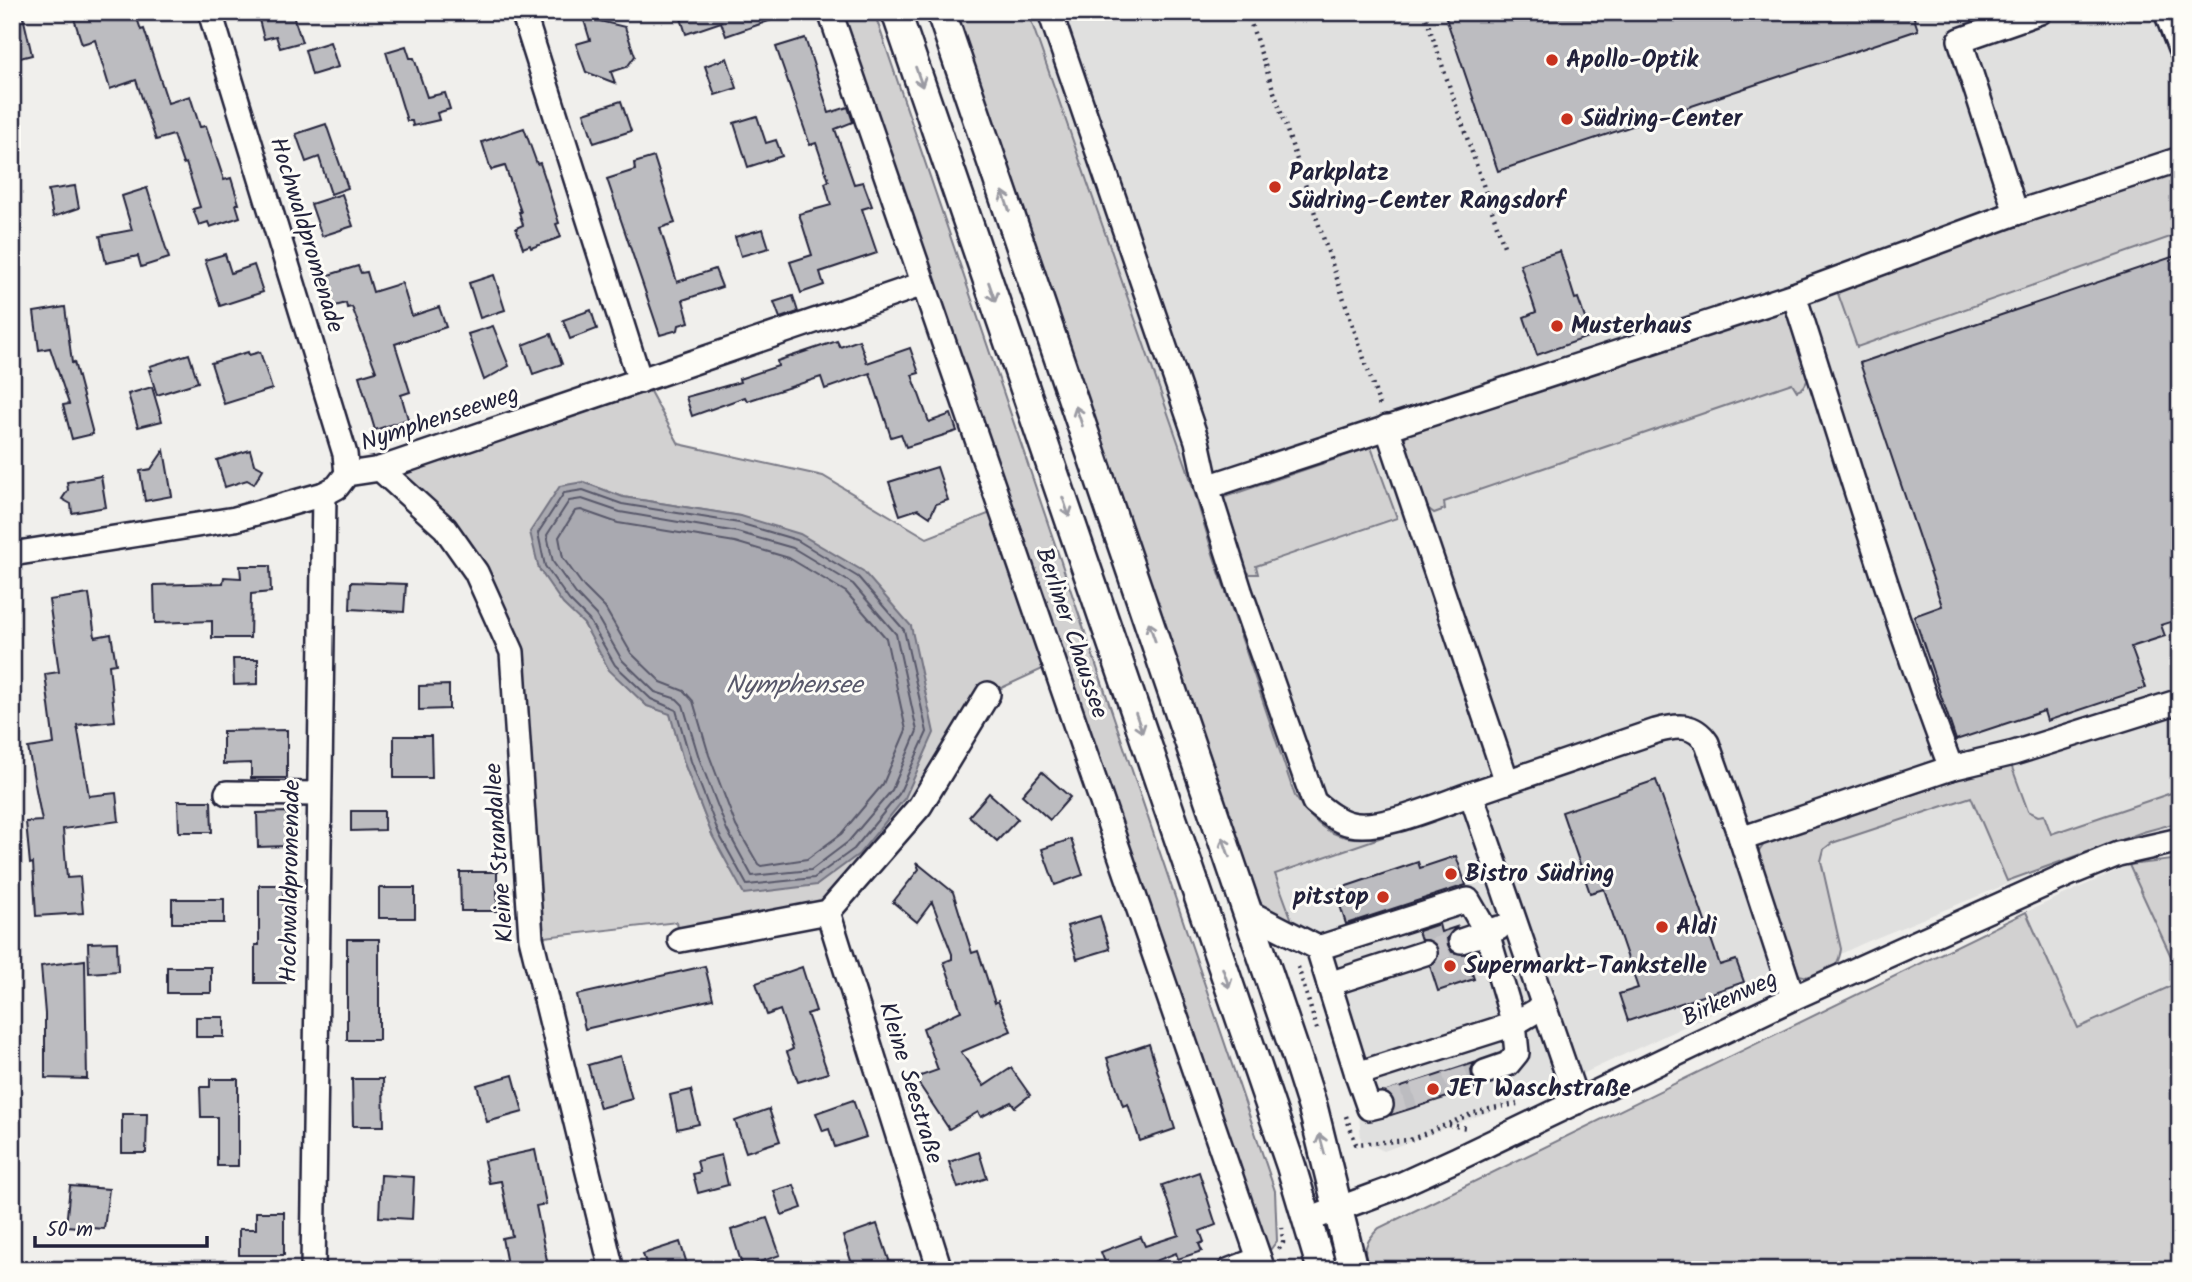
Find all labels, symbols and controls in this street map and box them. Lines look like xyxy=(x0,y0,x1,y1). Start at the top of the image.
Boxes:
place label: Apollo-Optik xyxy=(1566,41,1699,80)
marker: Apollo-Optik xyxy=(1544,52,1560,68)
one-way arrow xyxy=(913,65,926,87)
place label: Südring-Center xyxy=(1581,100,1744,139)
marker: Südring-Center xyxy=(1559,111,1575,127)
street label: Hochwaldpromenade xyxy=(258,132,354,338)
place label: Parkplatz Südring-Center Rangsdorf xyxy=(1289,154,1568,221)
marker: Parkplatz Südring-Center Rangsdorf xyxy=(1267,179,1283,195)
one-way arrow xyxy=(999,190,1012,212)
one-way arrow xyxy=(987,281,999,303)
place label: Musterhaus xyxy=(1571,307,1692,346)
marker: Musterhaus xyxy=(1549,318,1565,334)
street label: Nymphenseeweg xyxy=(356,375,524,463)
one-way arrow xyxy=(1072,406,1084,428)
one-way arrow xyxy=(1061,496,1073,518)
street label: Berliner Chaussee xyxy=(1023,542,1119,724)
one-way arrow xyxy=(1145,621,1157,643)
water label: Nymphensee xyxy=(726,665,865,707)
one-way arrow xyxy=(1134,711,1146,733)
street label: Kleine Strandallee xyxy=(474,761,526,944)
street label: Hochwaldpromenade xyxy=(270,779,312,983)
one-way arrow xyxy=(1219,836,1232,858)
place label: Bistro Südring xyxy=(1465,855,1615,894)
marker: Bistro Südring xyxy=(1443,866,1459,882)
place label: pitstop xyxy=(1292,878,1369,917)
marker: pitstop xyxy=(1375,889,1391,905)
place label: Aldi xyxy=(1676,908,1717,947)
marker: Aldi xyxy=(1654,919,1670,935)
place label: Supermarkt-Tankstelle xyxy=(1464,947,1707,986)
marker: Supermarkt-Tankstelle xyxy=(1442,958,1458,974)
street label: Birkenweg xyxy=(1675,960,1785,1038)
one-way arrow xyxy=(1221,967,1233,989)
street label: Kleine Seestraße xyxy=(867,997,953,1169)
place label: JET Waschstraße xyxy=(1447,1070,1631,1109)
marker: JET Waschstraße xyxy=(1425,1081,1441,1097)
one-way arrow xyxy=(1315,1133,1328,1155)
scale bar xyxy=(35,1205,206,1249)
text: 50 m xyxy=(46,1214,93,1247)

